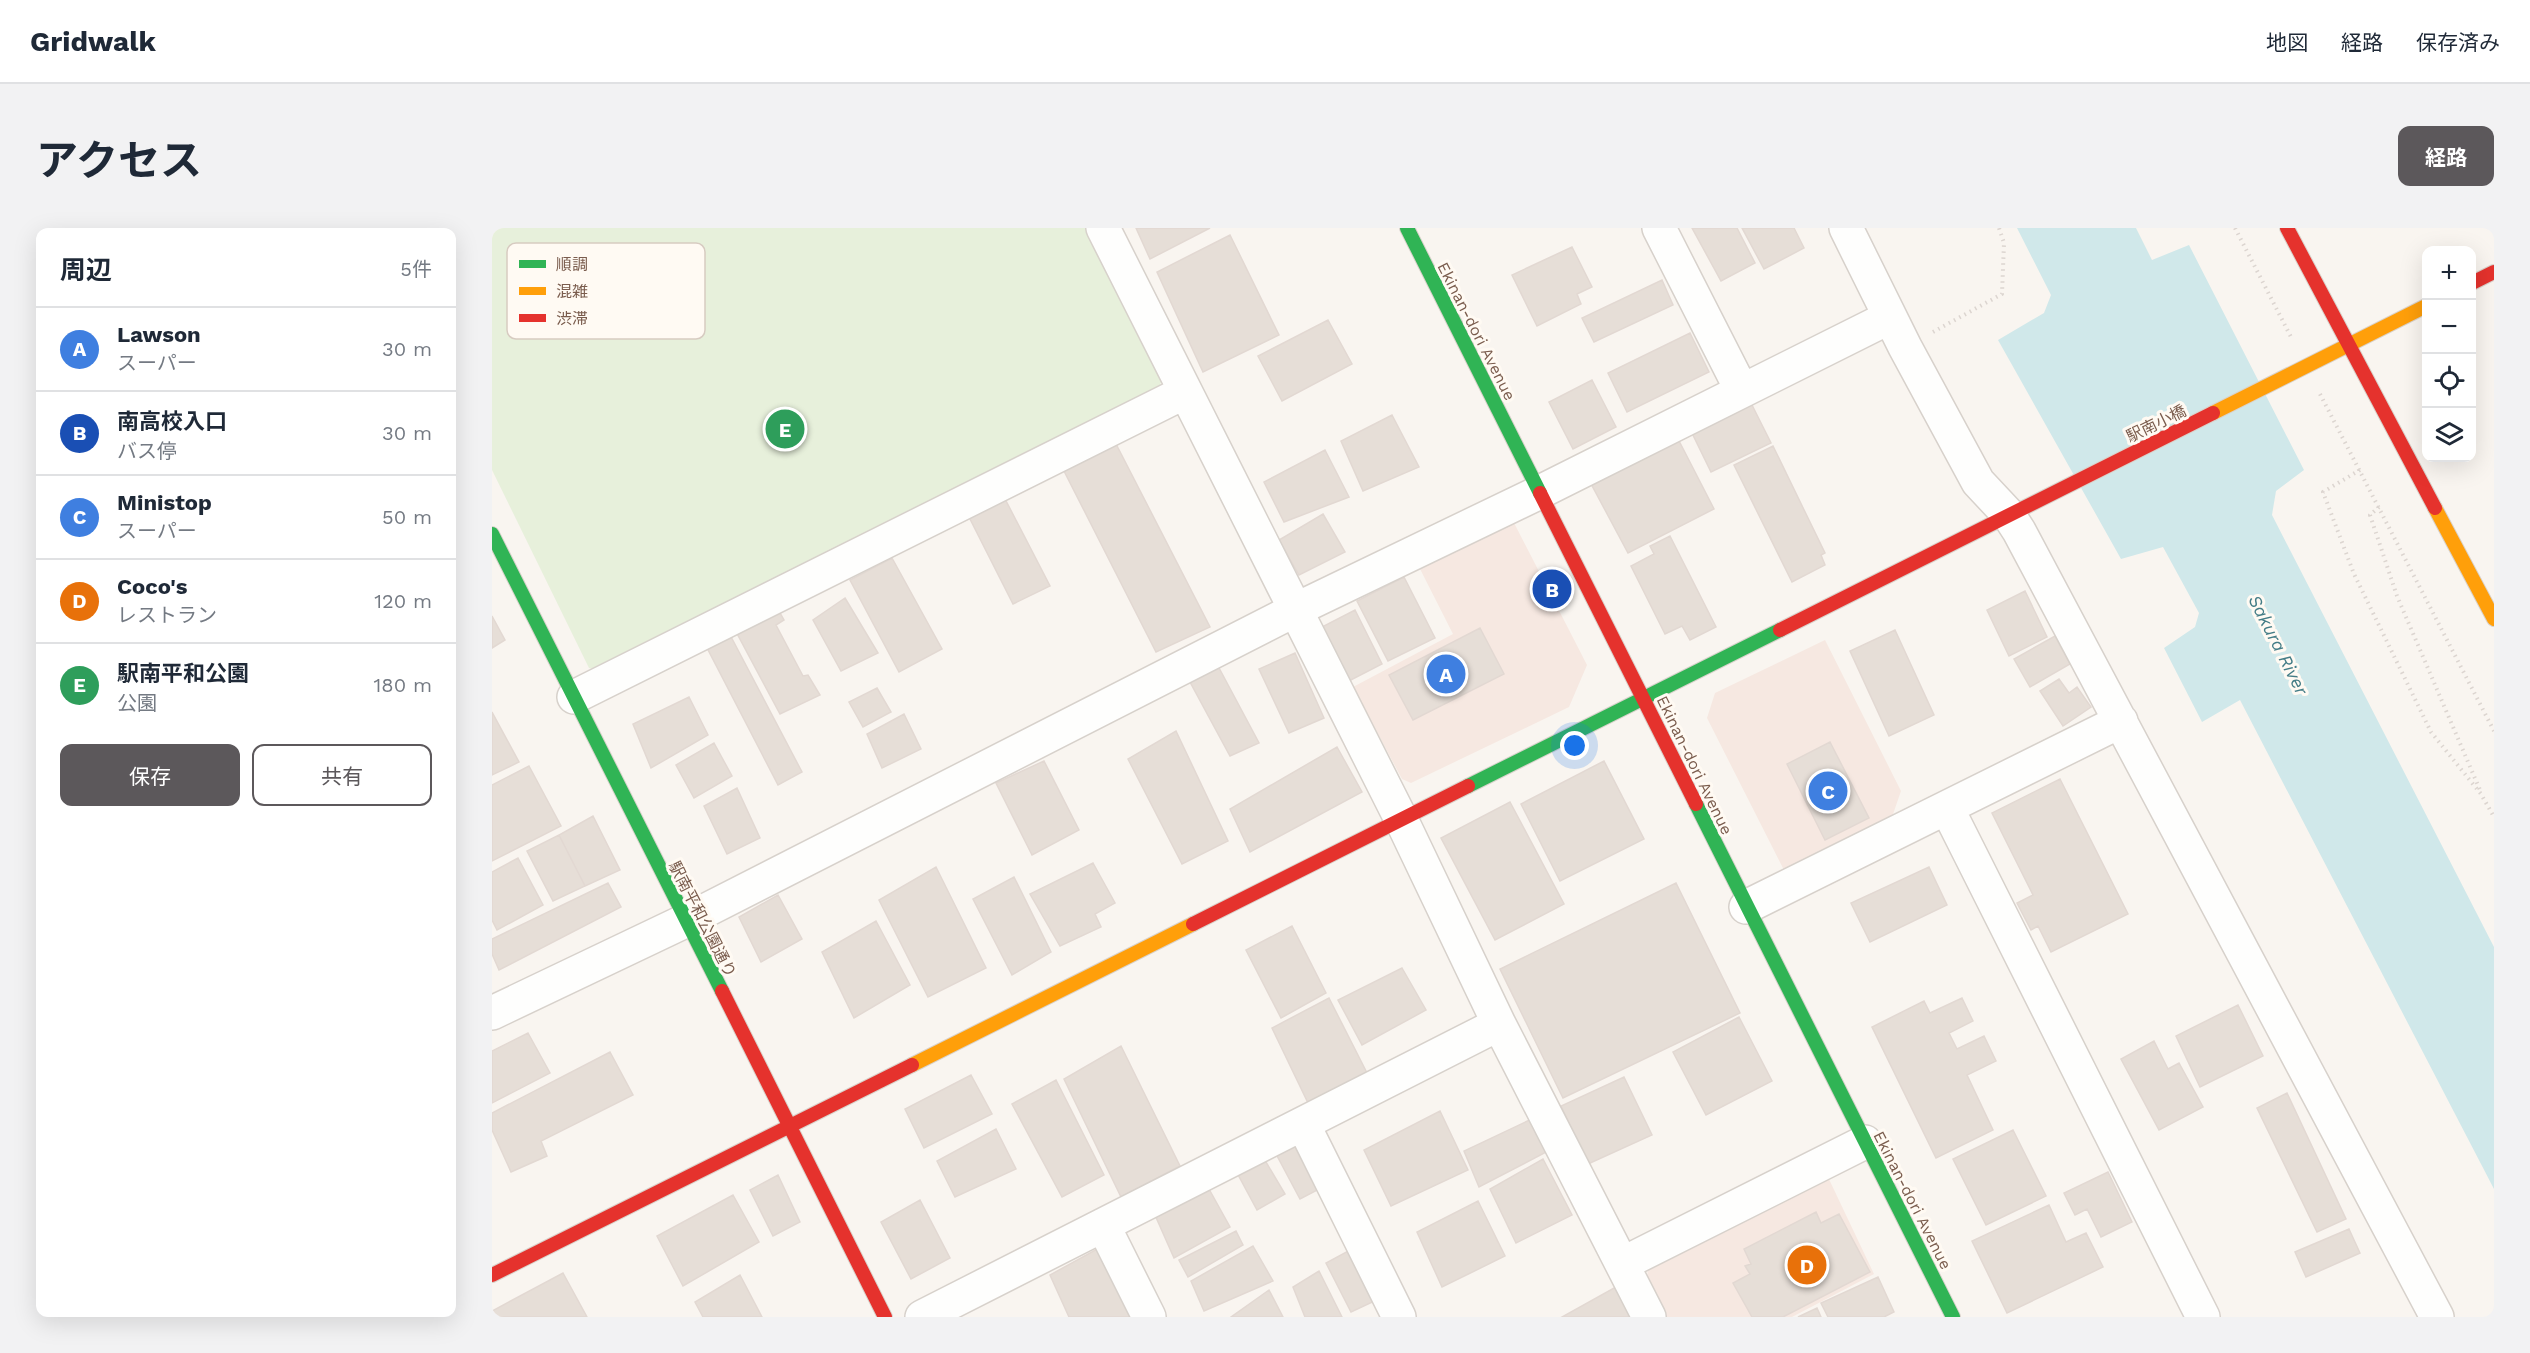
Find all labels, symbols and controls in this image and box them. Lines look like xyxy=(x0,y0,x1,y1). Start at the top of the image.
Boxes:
text: Gridwalk xyxy=(30,25,156,58)
text: 地図 xyxy=(2266,30,2308,55)
text: 経路 xyxy=(2341,30,2383,55)
text: 保存済み xyxy=(2416,30,2500,55)
button: 経路 xyxy=(2398,126,2494,186)
text: アクセス xyxy=(36,136,202,185)
legend xyxy=(507,243,705,339)
map controls xyxy=(2422,246,2476,462)
button: + xyxy=(2422,246,2476,300)
text: 周辺 xyxy=(60,255,112,285)
text: 順調 xyxy=(556,255,588,274)
text: 5件 xyxy=(400,257,432,281)
street label: Ekinan-dori Avenue xyxy=(1433,259,1520,403)
text: 混雑 xyxy=(556,282,588,301)
button: − xyxy=(2422,300,2476,354)
text: 渋滞 xyxy=(556,309,588,328)
text: Lawson xyxy=(117,322,201,347)
text: A xyxy=(73,337,86,361)
text: 30 m xyxy=(382,337,432,361)
text: スーパー xyxy=(117,351,197,375)
button: locate xyxy=(2422,354,2476,408)
street label: 駅南小橋 xyxy=(2123,401,2189,446)
pin: E xyxy=(766,406,804,452)
button: layers xyxy=(2422,408,2476,462)
text: 南高校入口 xyxy=(117,409,227,434)
text: B xyxy=(73,421,86,445)
text: 30 m xyxy=(382,421,432,445)
text: バス停 xyxy=(117,439,177,463)
text: Ministop xyxy=(117,490,212,515)
text: C xyxy=(73,505,86,529)
text: 50 m xyxy=(382,505,432,529)
text: スーパー xyxy=(117,519,197,543)
pin: B xyxy=(1532,566,1572,612)
text: Coco's xyxy=(117,574,187,599)
text: D xyxy=(72,589,87,613)
text: 120 m xyxy=(374,589,432,613)
water label: Sakura River xyxy=(2244,591,2313,699)
text: レストラン xyxy=(117,603,217,627)
pin: A xyxy=(1426,652,1466,696)
text: 駅南平和公園 xyxy=(117,661,249,686)
text: E xyxy=(73,673,86,697)
text: 180 m xyxy=(374,673,432,697)
text: 公園 xyxy=(117,691,157,715)
street label: Ekinan-dori Avenue xyxy=(1653,693,1736,838)
your location xyxy=(1560,731,1589,760)
button: 保存 xyxy=(60,744,240,806)
button: 共有 xyxy=(252,744,432,806)
pin: C xyxy=(1808,768,1848,814)
street label: 駅南平和公園通り xyxy=(665,858,740,981)
street label: Ekinan-dori Avenue xyxy=(1869,1128,1956,1272)
pin: D xyxy=(1788,1242,1826,1288)

